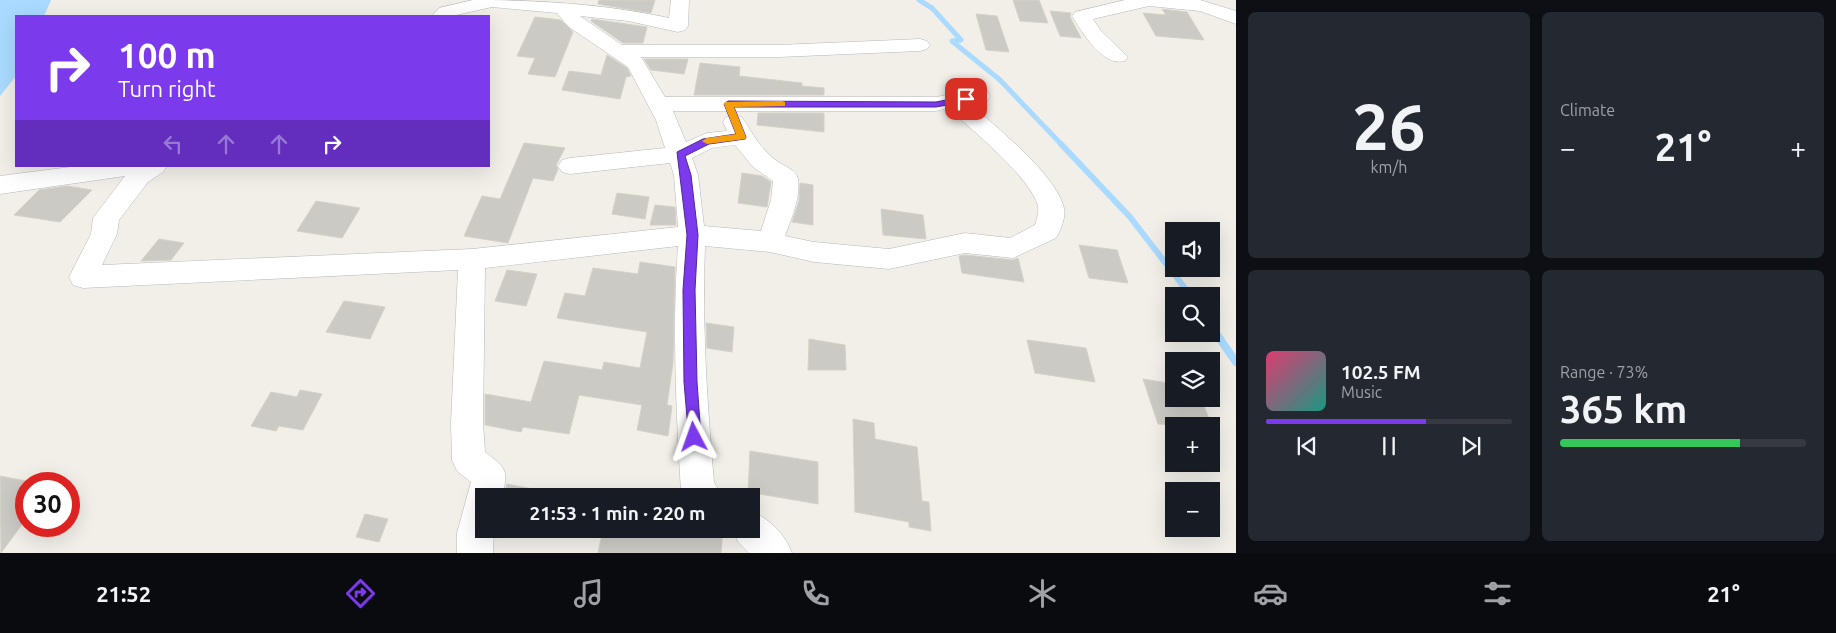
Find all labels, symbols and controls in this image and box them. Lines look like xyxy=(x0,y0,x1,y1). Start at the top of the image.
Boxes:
icon: right xyxy=(35,35,100,100)
text: 100 m xyxy=(118,35,216,75)
text: Turn right xyxy=(118,76,216,101)
pin xyxy=(945,78,987,120)
icon: arrive xyxy=(952,85,980,113)
text: 26 xyxy=(1352,89,1426,162)
text: Climate xyxy=(1560,101,1615,119)
text: 21° xyxy=(1655,126,1711,168)
icon: left xyxy=(159,130,187,158)
icon: ahead xyxy=(212,130,240,158)
icon: ahead xyxy=(265,130,293,158)
icon: right xyxy=(318,130,346,158)
text: − xyxy=(1560,132,1576,163)
text: + xyxy=(1790,132,1806,163)
text: km/h xyxy=(1371,158,1407,176)
map controls xyxy=(1165,222,1220,537)
button: sound xyxy=(1165,222,1220,277)
button: search xyxy=(1165,287,1220,342)
button: layers xyxy=(1165,352,1220,407)
text: 102.5 FM xyxy=(1341,361,1421,383)
text: Range · 73% xyxy=(1560,363,1648,381)
text: Music xyxy=(1341,383,1382,401)
text: 365 km xyxy=(1560,388,1687,430)
position arrow xyxy=(667,410,719,462)
button: + xyxy=(1165,417,1220,472)
icon: previous xyxy=(1293,432,1321,460)
icon: pause xyxy=(1375,432,1403,460)
icon: next xyxy=(1457,432,1485,460)
speed limit sign: 30 xyxy=(15,472,80,537)
button: − xyxy=(1165,482,1220,537)
text: 21:53 · 1 min · 220 m xyxy=(530,502,705,524)
icon: directions xyxy=(343,576,378,611)
icon: music xyxy=(571,576,606,611)
icon: phone xyxy=(798,576,833,611)
icon: climate xyxy=(1025,576,1060,611)
icon: car xyxy=(1253,576,1288,611)
icon: filters xyxy=(1480,576,1515,611)
text: 21:52 xyxy=(96,581,151,606)
text: 21° xyxy=(1707,581,1740,606)

